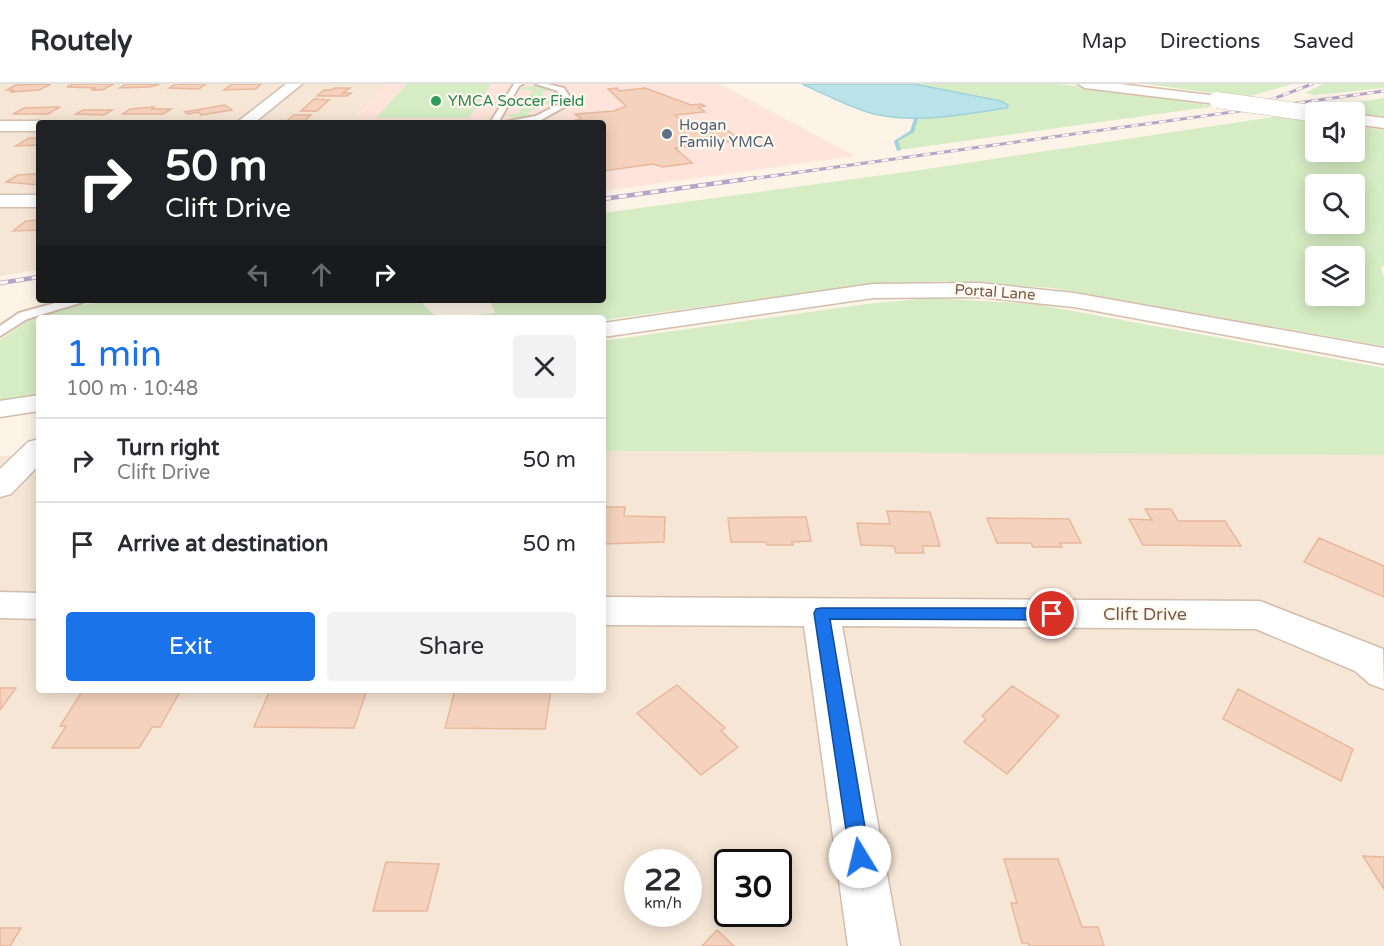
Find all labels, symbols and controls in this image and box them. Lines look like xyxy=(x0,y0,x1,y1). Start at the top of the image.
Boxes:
text: Routely xyxy=(30,24,132,58)
text: Map xyxy=(1081,29,1127,54)
text: Directions xyxy=(1160,29,1260,54)
text: Saved xyxy=(1293,29,1354,54)
place label: YMCA Soccer Field xyxy=(448,92,584,110)
marker: YMCA Soccer Field xyxy=(429,94,443,108)
map controls xyxy=(1305,102,1365,306)
button: sound xyxy=(1305,102,1365,162)
place label: Hogan Family YMCA xyxy=(679,116,774,151)
marker: Hogan Family YMCA xyxy=(660,127,674,141)
text: 50 m xyxy=(165,141,267,192)
icon: right xyxy=(66,144,144,222)
button: search xyxy=(1305,174,1365,234)
text: Clift Drive xyxy=(165,192,291,225)
button: layers xyxy=(1305,246,1365,306)
icon: left xyxy=(242,258,275,291)
icon: ahead xyxy=(305,258,338,291)
icon: right xyxy=(368,258,401,291)
street label: Portal Lane xyxy=(954,280,1036,304)
text: 1 min xyxy=(66,333,162,376)
button: close xyxy=(513,335,576,398)
text: 100 m · 10:48 xyxy=(66,377,198,401)
text: Turn right xyxy=(117,435,219,461)
icon: right xyxy=(66,444,99,477)
text: 50 m xyxy=(522,447,576,473)
text: Clift Drive xyxy=(117,461,210,485)
icon: arrive xyxy=(66,528,99,561)
text: Arrive at destination xyxy=(117,531,328,557)
text: 50 m xyxy=(522,531,576,557)
pin xyxy=(1026,588,1077,639)
icon: arrive xyxy=(1035,597,1068,630)
street label: Clift Drive xyxy=(1103,603,1187,625)
button: Exit xyxy=(66,612,315,681)
button: Share xyxy=(327,612,576,681)
position arrow xyxy=(828,825,892,889)
speed limit sign: 30 xyxy=(714,849,792,927)
text: 22 xyxy=(644,862,682,899)
text: km/h xyxy=(644,894,682,912)

